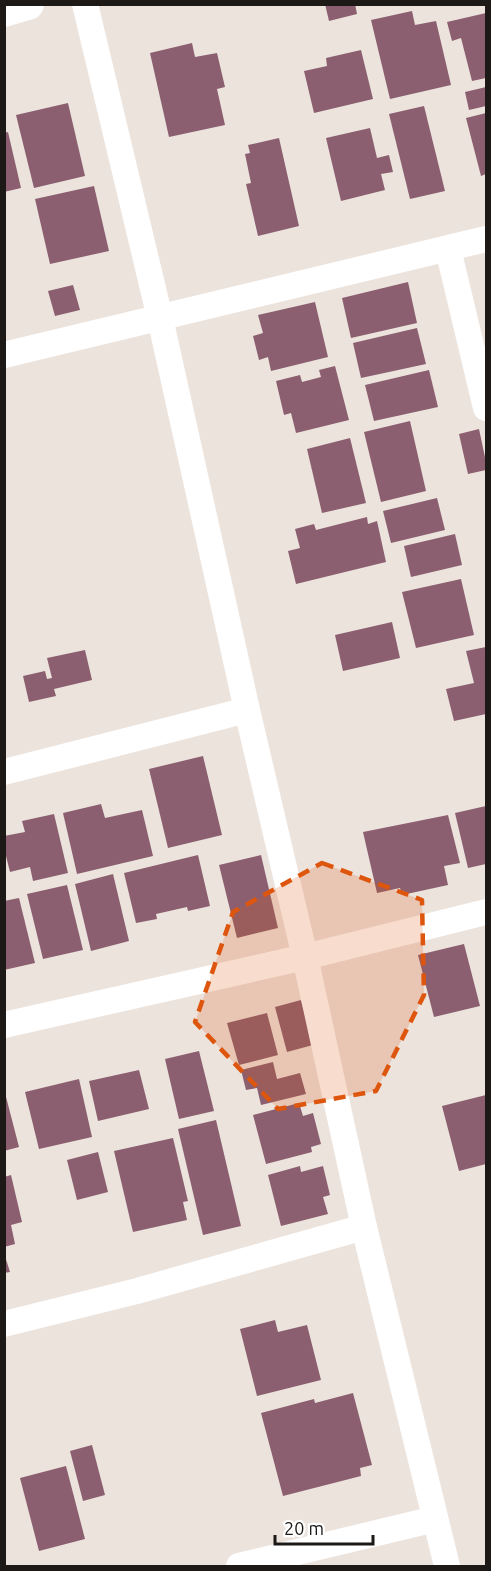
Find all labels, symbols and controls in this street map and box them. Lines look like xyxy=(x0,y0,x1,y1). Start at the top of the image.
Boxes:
scale bar xyxy=(275,1508,372,1546)
text: 20 m xyxy=(284,1518,324,1538)

